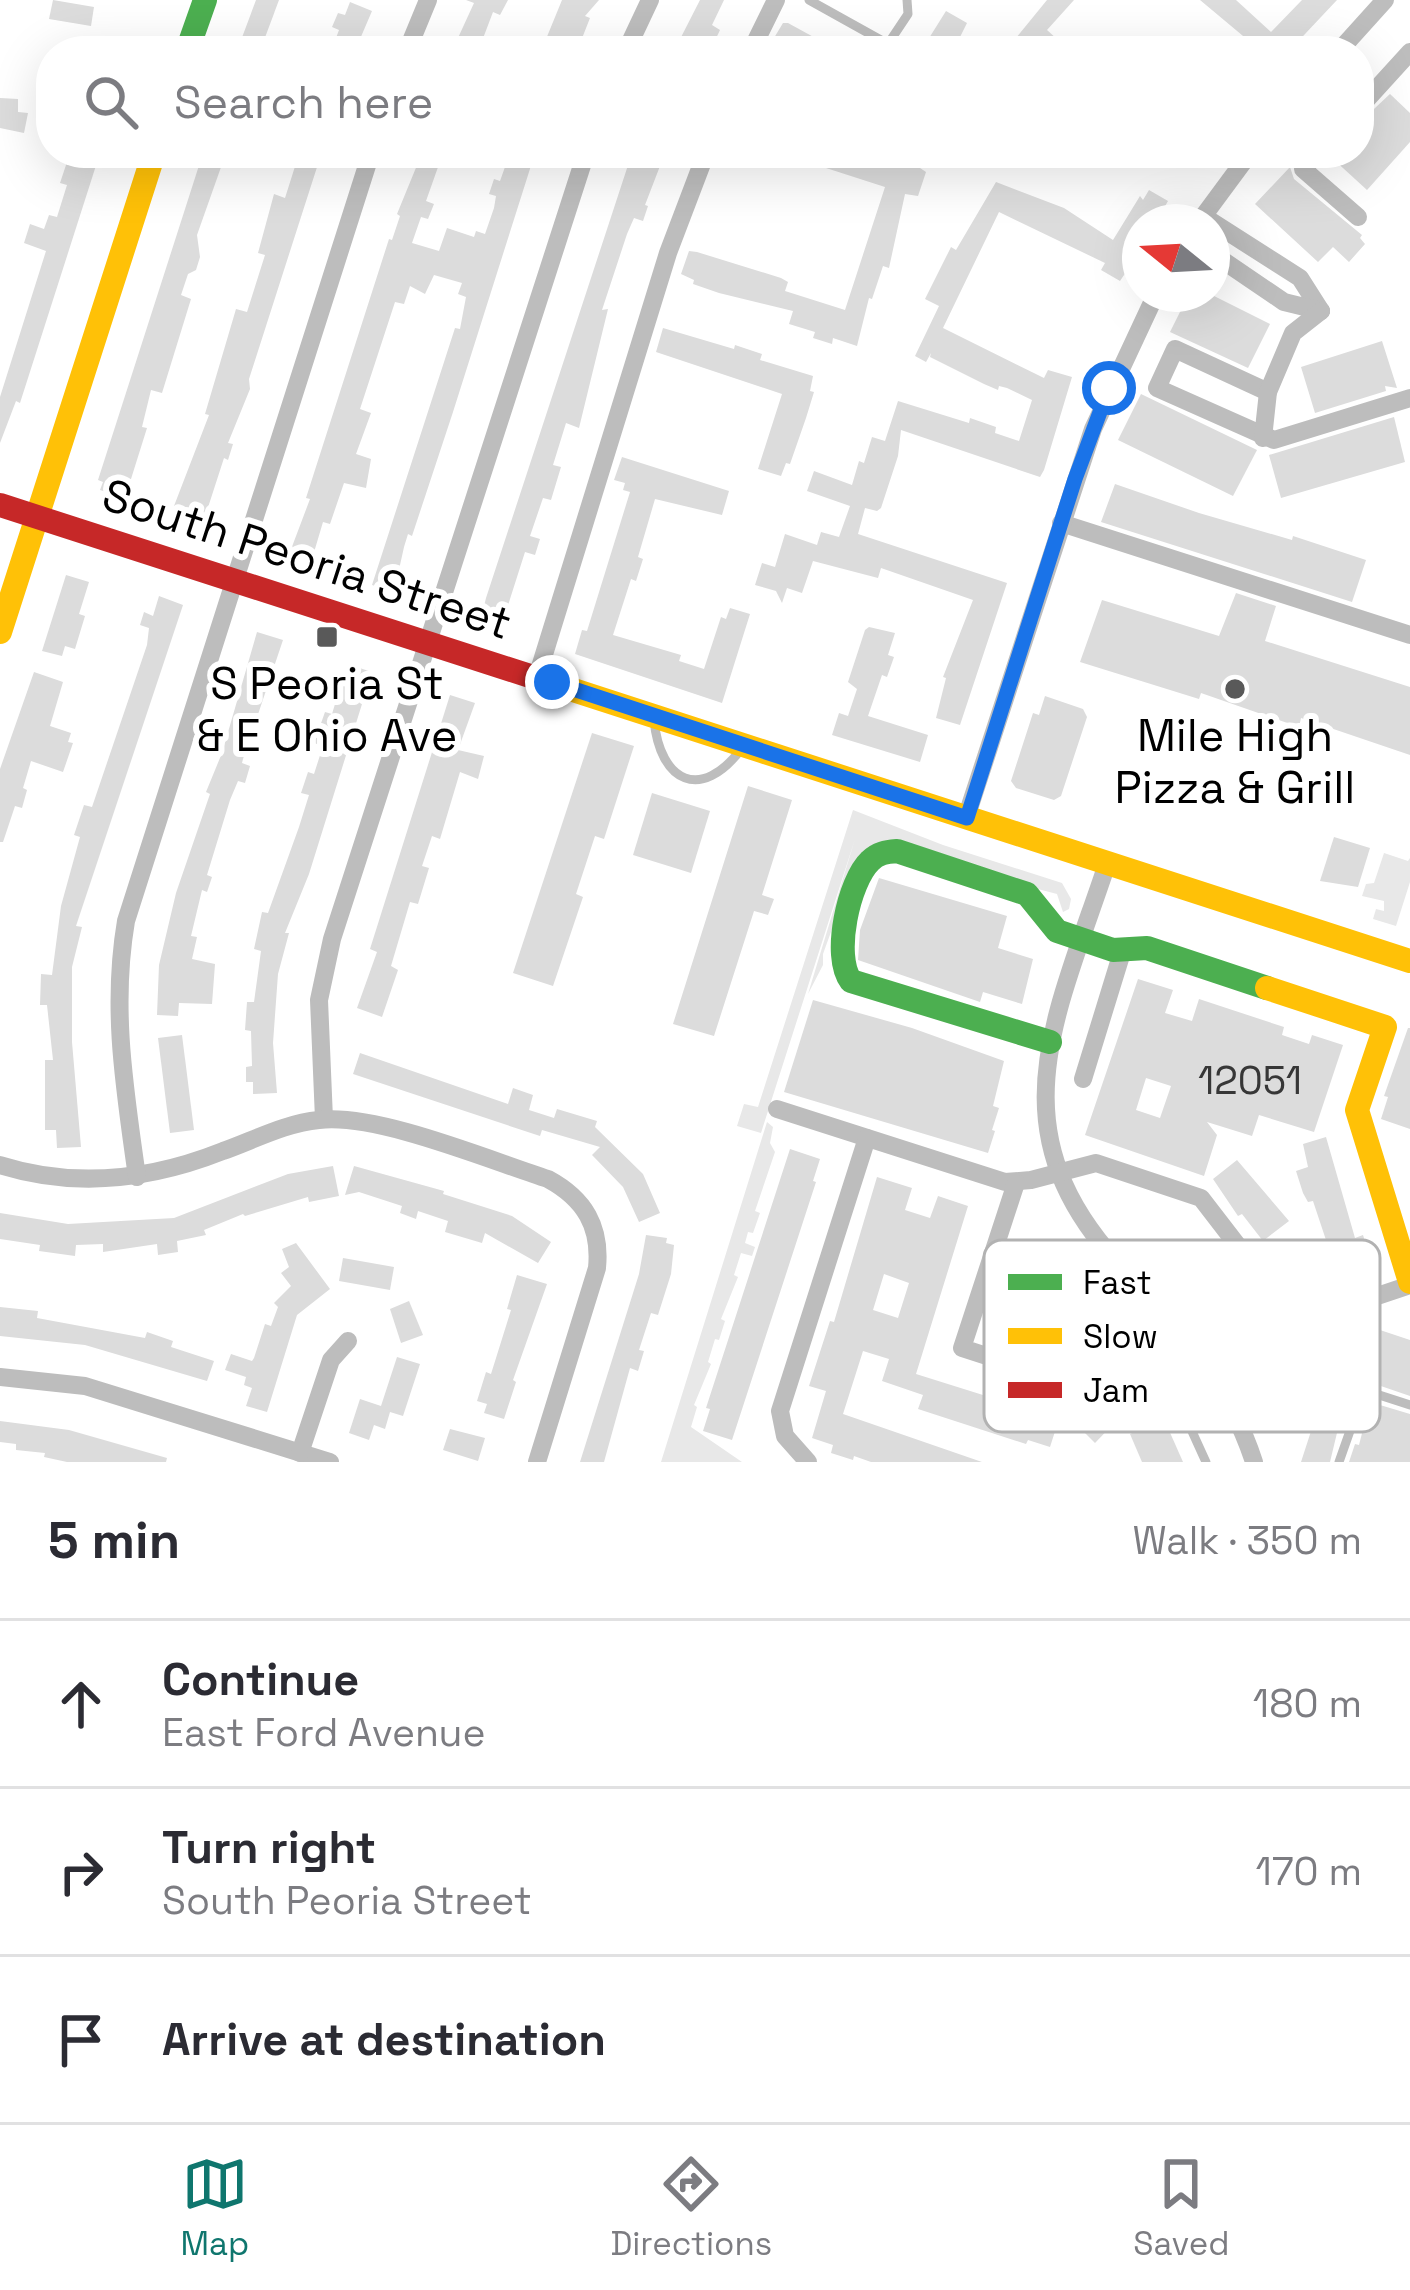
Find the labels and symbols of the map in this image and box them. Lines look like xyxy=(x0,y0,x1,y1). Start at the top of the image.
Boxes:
north arrow xyxy=(1122,204,1230,312)
route start xyxy=(1082,361,1136,415)
street label: South Peoria Street xyxy=(95,466,519,652)
marker: S Peoria St & E Ohio Ave xyxy=(314,624,340,650)
place label: S Peoria St & E Ohio Ave xyxy=(197,655,457,764)
route end xyxy=(525,655,579,709)
marker: Mile High Pizza & Grill xyxy=(1222,676,1248,702)
place label: Mile High Pizza & Grill xyxy=(1115,707,1355,816)
house number: 12051 xyxy=(1198,1056,1302,1105)
legend xyxy=(984,1240,1380,1432)
text: Fast xyxy=(1083,1262,1152,1304)
text: Slow xyxy=(1083,1316,1158,1358)
text: Jam xyxy=(1083,1370,1149,1412)

